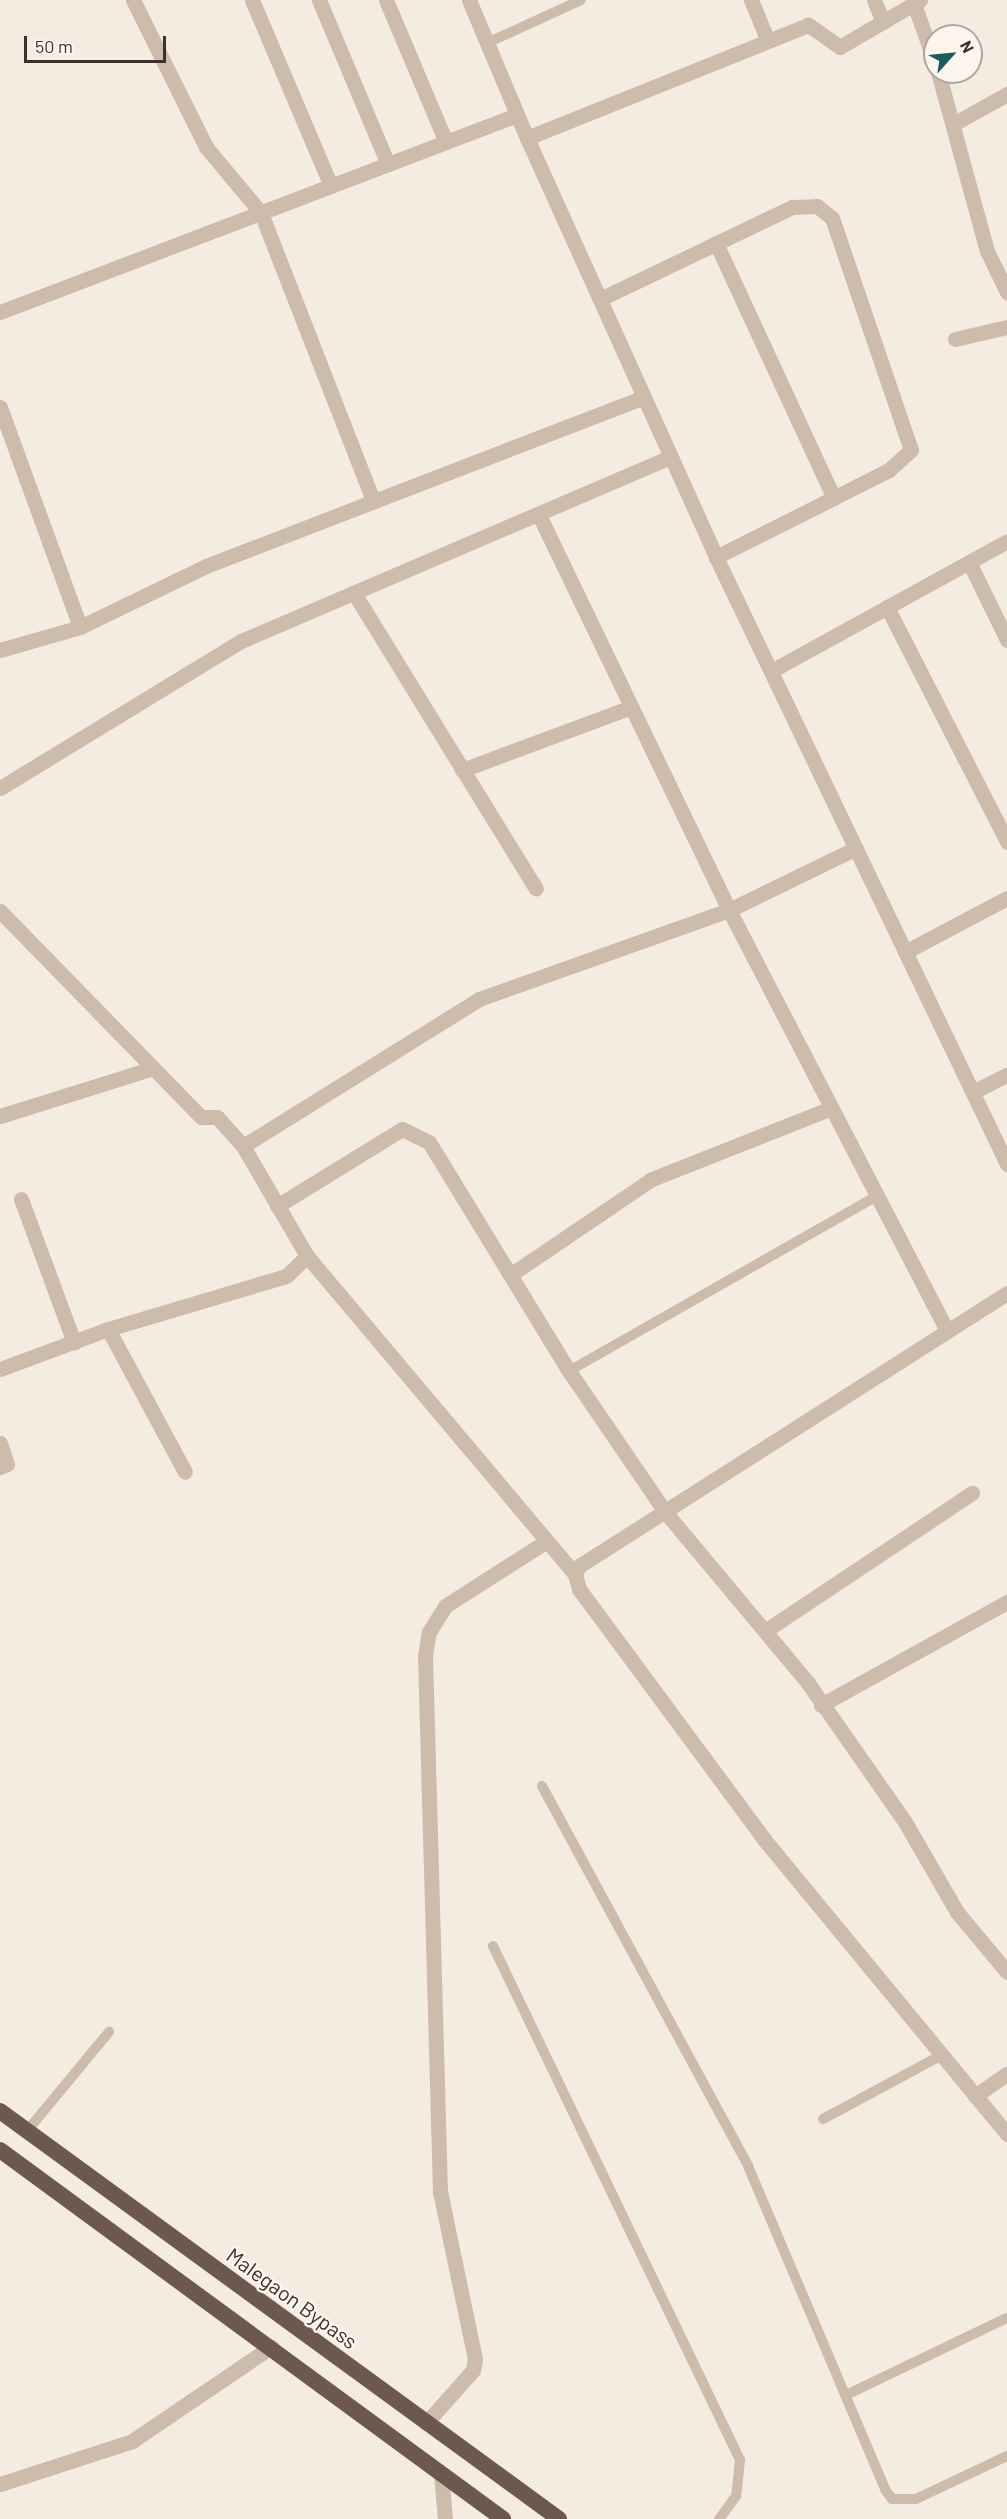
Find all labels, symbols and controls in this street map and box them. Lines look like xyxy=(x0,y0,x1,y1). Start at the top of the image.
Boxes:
scale bar xyxy=(27,24,170,62)
north arrow xyxy=(923,24,983,84)
text: 50 m xyxy=(35,35,73,57)
text: N xyxy=(957,37,979,56)
street label: Malegaon Bypass xyxy=(222,2242,362,2354)

